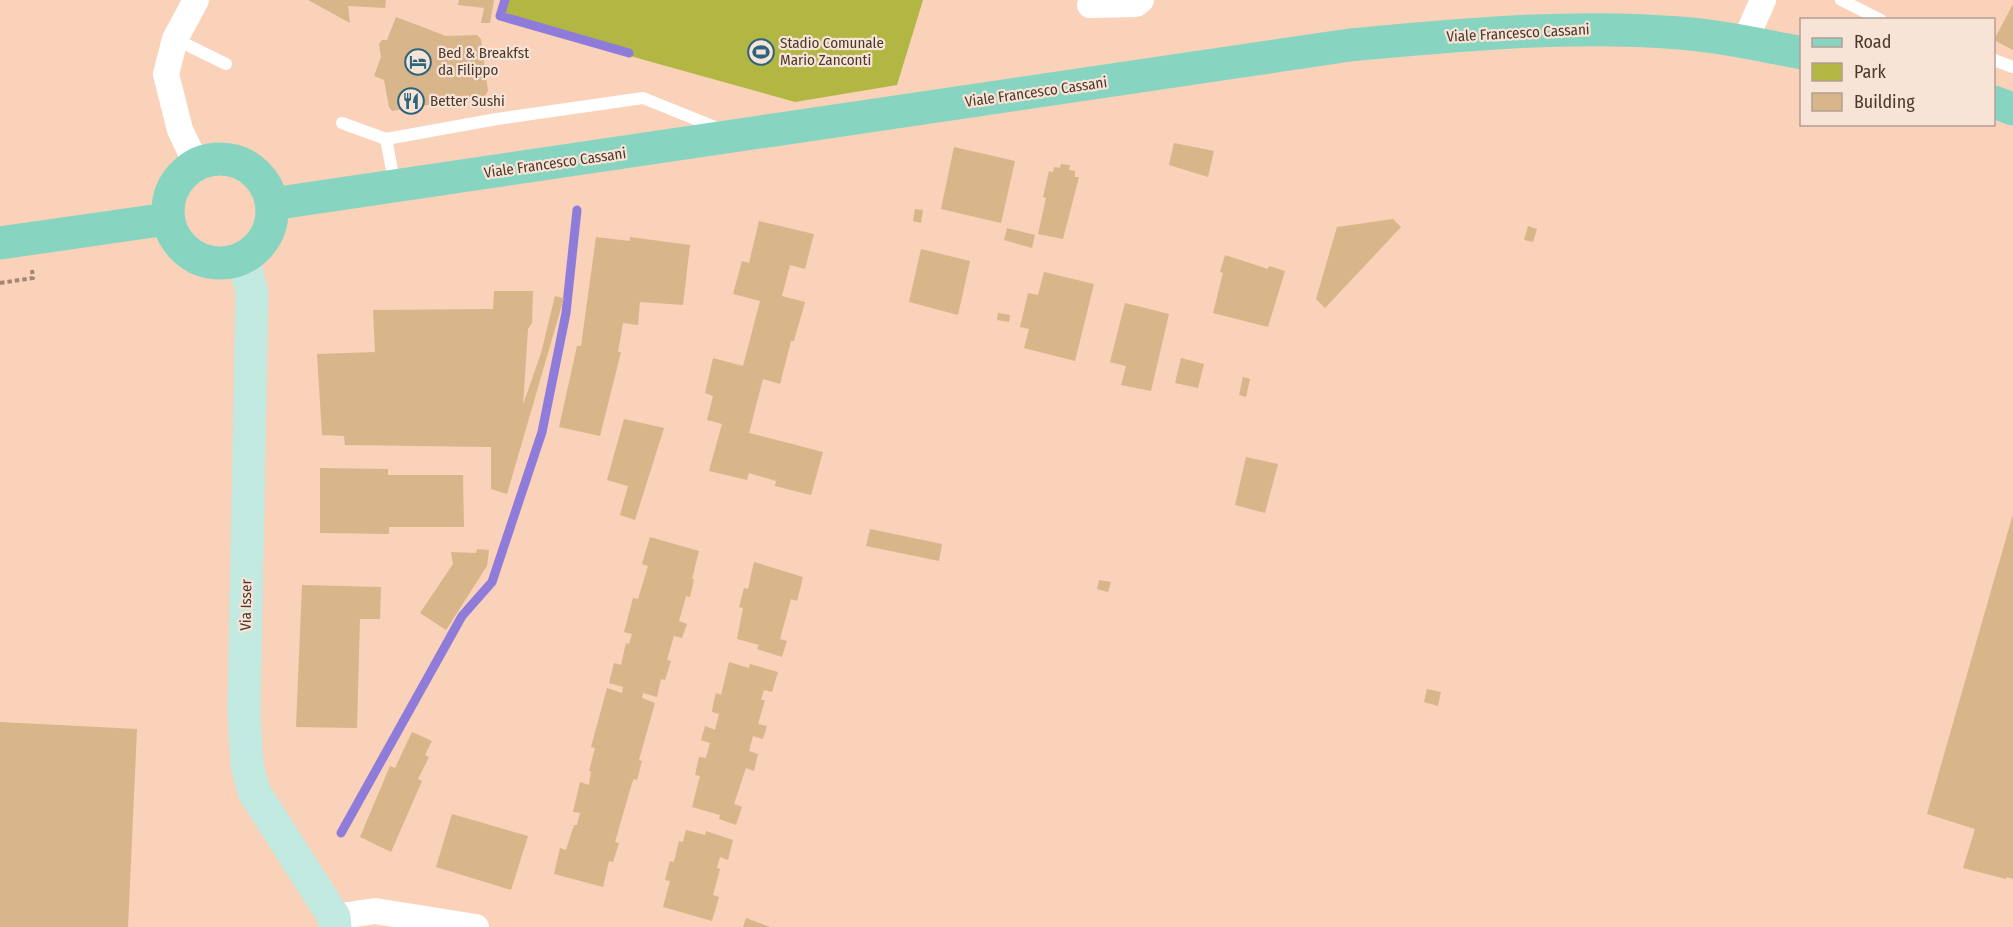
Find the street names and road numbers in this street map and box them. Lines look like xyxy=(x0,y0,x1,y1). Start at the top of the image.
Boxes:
street label: Viale Francesco Cassani xyxy=(1446,20,1590,46)
street label: Viale Francesco Cassani xyxy=(964,73,1108,111)
street label: Viale Francesco Cassani xyxy=(483,144,627,182)
street label: Via Isser xyxy=(237,578,255,631)

